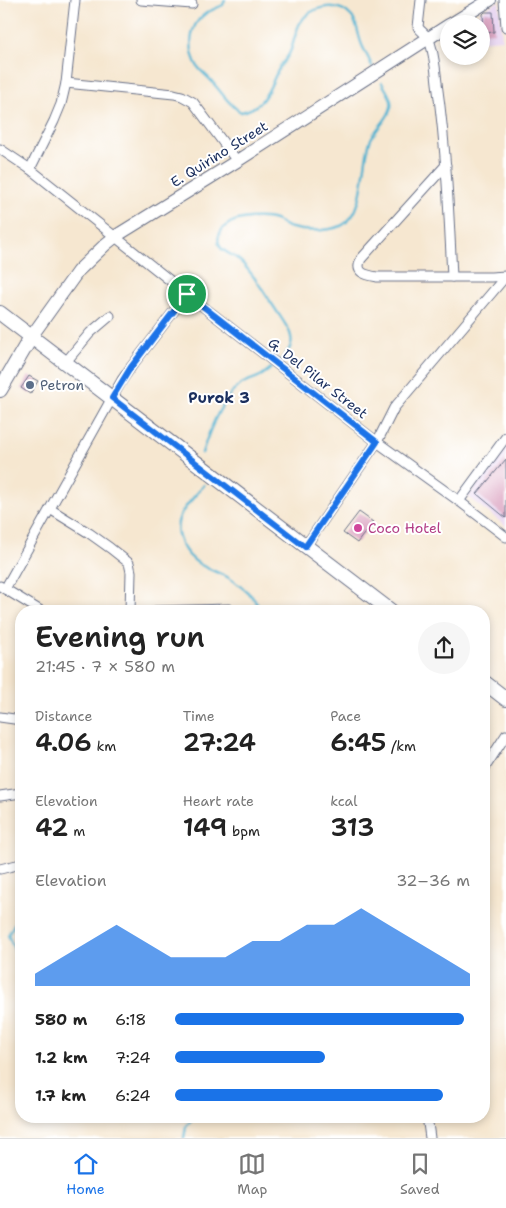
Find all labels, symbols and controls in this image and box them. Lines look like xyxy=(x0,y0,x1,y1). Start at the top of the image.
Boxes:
map controls xyxy=(440,15,490,65)
button: layers xyxy=(440,15,490,65)
street label: E. Quirino Street xyxy=(167,117,271,191)
pin xyxy=(166,273,208,315)
icon: arrive xyxy=(173,280,201,308)
street label: G. Del Pilar Street xyxy=(265,334,371,422)
place label: Petron xyxy=(40,376,85,394)
marker: Petron xyxy=(24,379,36,391)
district label: Purok 3 xyxy=(188,388,250,408)
place label: Coco Hotel xyxy=(368,519,442,537)
marker: Coco Hotel xyxy=(352,522,364,534)
text: Evening run xyxy=(35,618,205,656)
button: share xyxy=(418,622,470,674)
text: 21:45 · 7 × 580 m xyxy=(35,656,175,677)
text: Distance xyxy=(35,707,92,725)
text: Time xyxy=(183,707,215,725)
text: Pace xyxy=(330,707,361,725)
text: 4.06 xyxy=(35,725,92,759)
text: 27:24 xyxy=(183,725,256,759)
text: 6:45 xyxy=(330,725,386,759)
text: km xyxy=(92,737,116,755)
text: /km xyxy=(386,737,416,755)
text: Elevation xyxy=(35,792,98,810)
text: Heart rate xyxy=(183,792,254,810)
text: kcal xyxy=(330,792,358,810)
text: 42 xyxy=(35,810,69,844)
text: 149 xyxy=(183,810,227,844)
text: 313 xyxy=(330,810,374,844)
text: m xyxy=(69,822,85,840)
text: bpm xyxy=(227,822,260,840)
text: Elevation xyxy=(35,870,107,891)
text: 32–36 m xyxy=(396,870,470,891)
text: 580 m xyxy=(35,1009,87,1030)
text: 6:18 xyxy=(115,1009,147,1030)
text: 1.2 km xyxy=(35,1047,88,1068)
text: 7:24 xyxy=(115,1047,151,1068)
text: 1.7 km xyxy=(35,1085,86,1106)
text: 6:24 xyxy=(115,1085,151,1106)
tab: Home xyxy=(66,1150,105,1198)
tab: Map xyxy=(237,1150,267,1198)
tab: Saved xyxy=(400,1150,440,1198)

